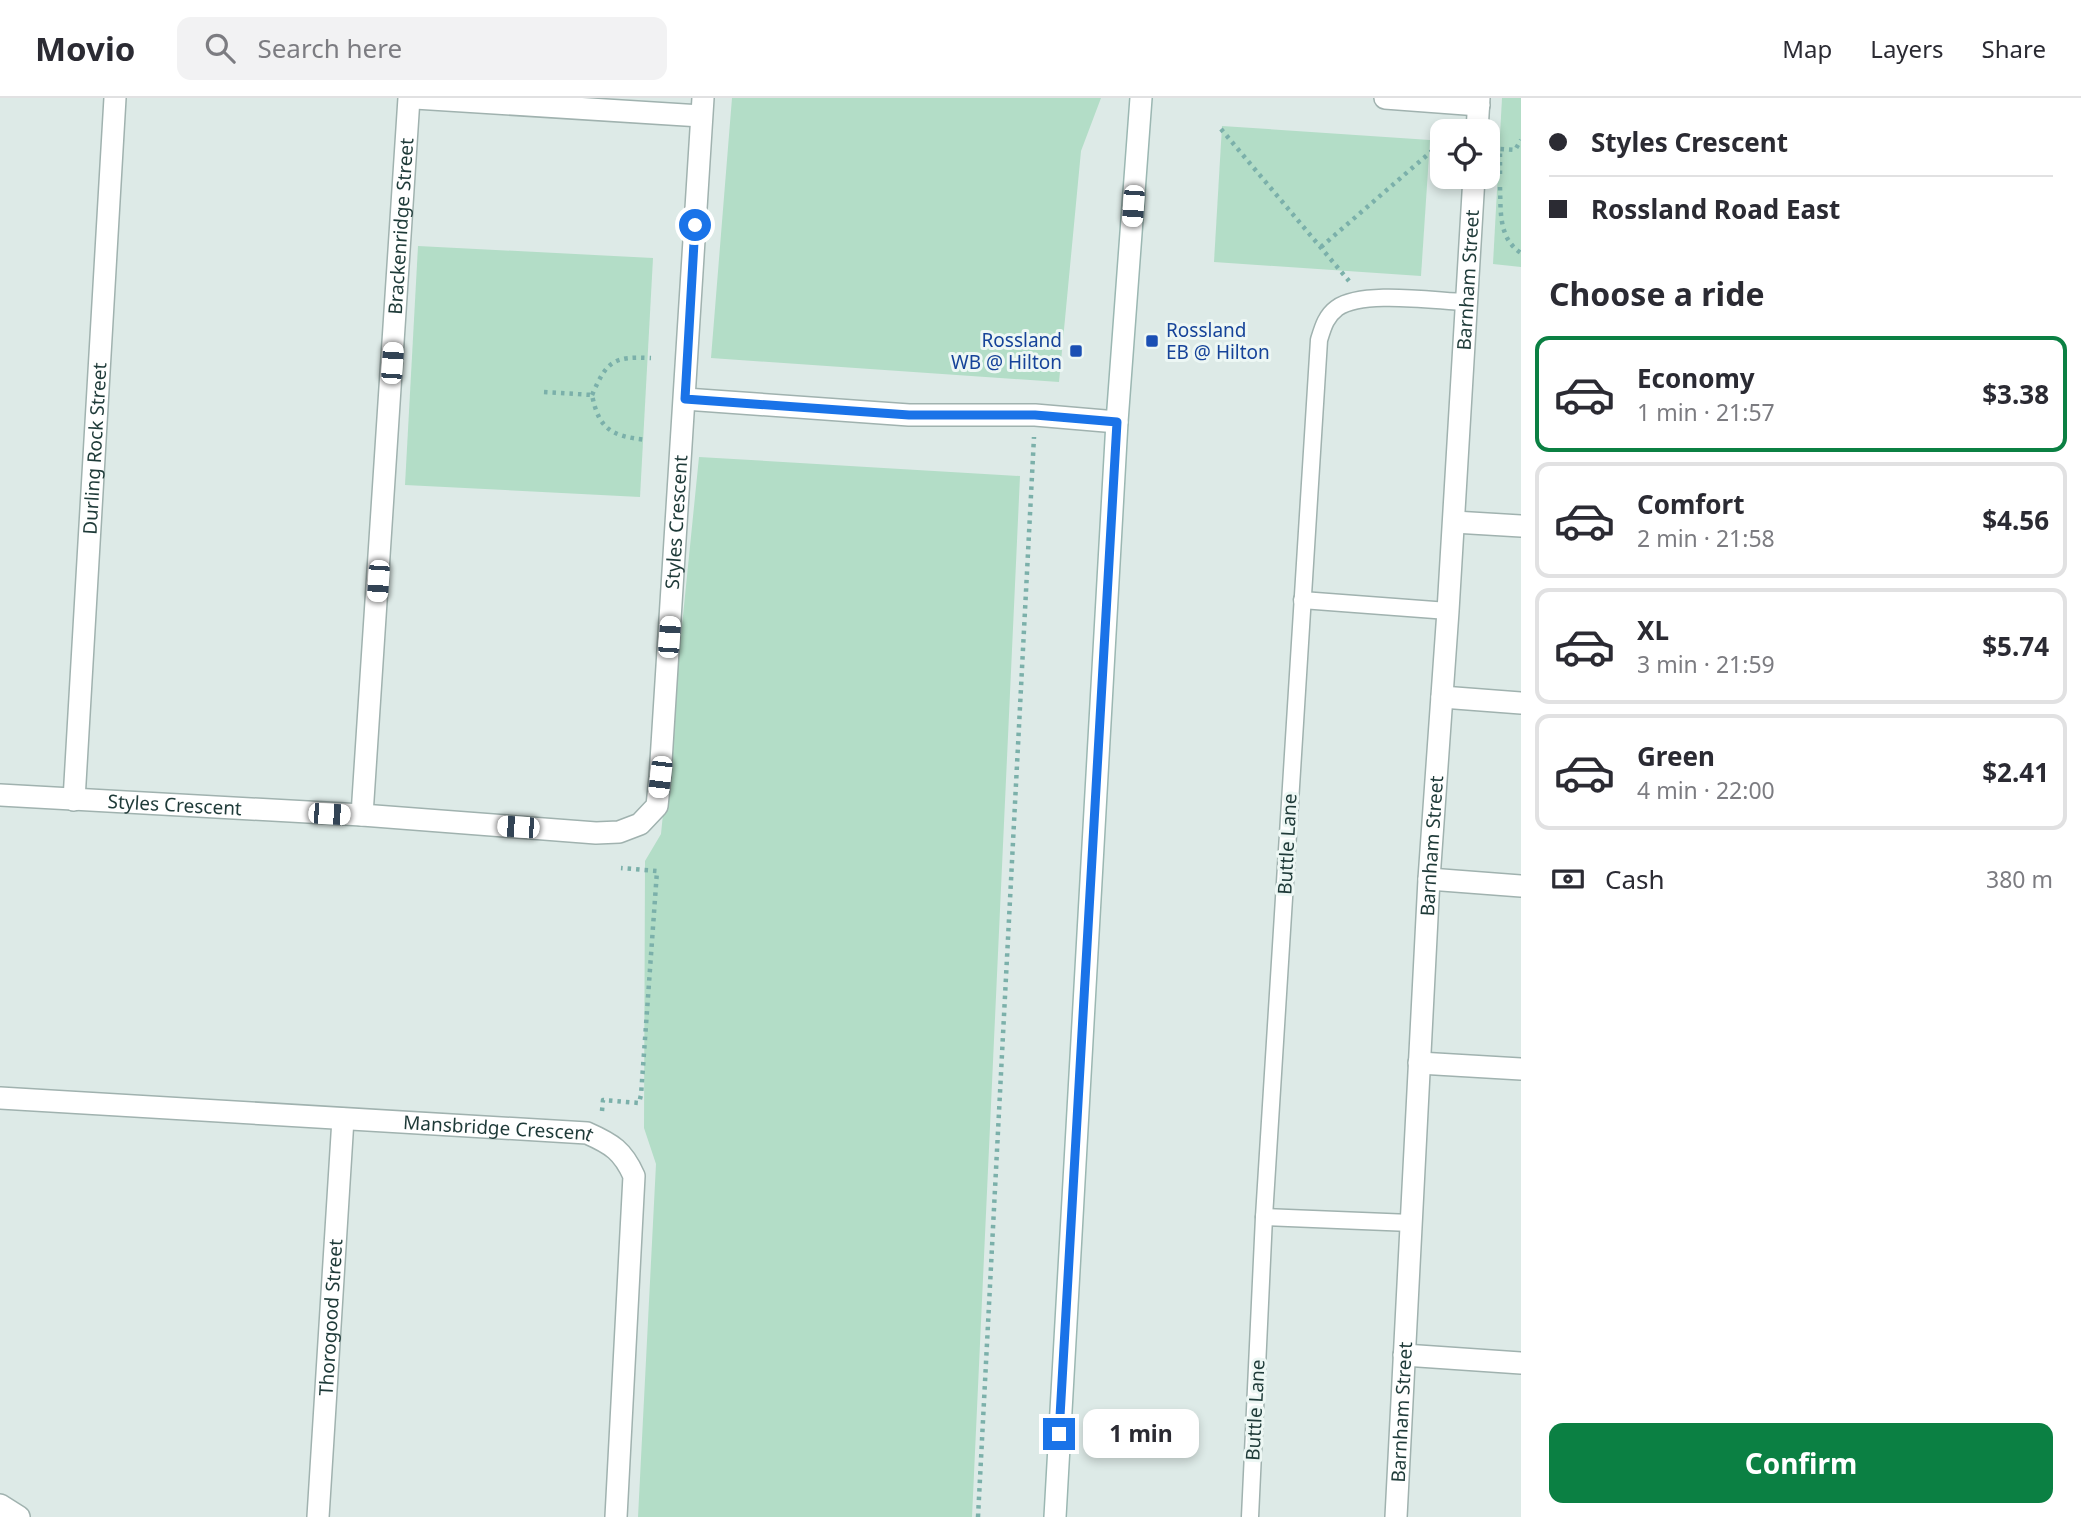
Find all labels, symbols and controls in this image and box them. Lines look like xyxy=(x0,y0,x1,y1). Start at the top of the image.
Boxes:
search box xyxy=(177,17,667,80)
text: Movio xyxy=(35,26,135,71)
icon: search xyxy=(201,29,239,67)
text: Search here xyxy=(257,30,402,66)
text: Map xyxy=(1782,32,1832,65)
text: Layers xyxy=(1870,32,1944,65)
text: Share xyxy=(1982,32,2046,65)
map controls xyxy=(1430,119,1500,189)
button: locate xyxy=(1430,119,1500,189)
text: Styles Crescent xyxy=(1591,124,1788,160)
street label: Brackenridge Street xyxy=(382,137,419,315)
car xyxy=(1122,184,1145,228)
text: Rossland Road East xyxy=(1591,191,1840,227)
route start xyxy=(679,209,711,241)
street label: Barnham Street xyxy=(1451,209,1485,351)
text: Choose a ride xyxy=(1549,272,1765,315)
place label: Rossland EB @ Hilton xyxy=(1166,317,1270,365)
place label: Rossland WB @ Hilton xyxy=(951,327,1062,375)
marker: Rossland EB @ Hilton xyxy=(1144,333,1160,349)
car xyxy=(381,341,404,385)
marker: Rossland WB @ Hilton xyxy=(1068,343,1084,359)
text: Economy xyxy=(1637,360,1755,396)
street label: Durling Rock Street xyxy=(77,362,113,535)
icon: car xyxy=(1553,363,1616,426)
text: $3.38 xyxy=(1982,376,2049,412)
text: 1 min · 21:57 xyxy=(1637,396,1775,428)
street label: Styles Crescent xyxy=(659,454,693,590)
text: Comfort xyxy=(1637,486,1745,522)
icon: car xyxy=(1553,489,1616,552)
text: $4.56 xyxy=(1982,502,2049,538)
text: 2 min · 21:58 xyxy=(1637,522,1775,554)
car xyxy=(367,559,390,603)
text: XL xyxy=(1637,612,1669,648)
car xyxy=(658,615,681,659)
icon: car xyxy=(1553,615,1616,678)
text: $5.74 xyxy=(1982,628,2049,664)
text: 3 min · 21:59 xyxy=(1637,648,1775,680)
text: Green xyxy=(1637,738,1715,774)
icon: car xyxy=(1553,741,1616,804)
text: $2.41 xyxy=(1982,754,2049,790)
car xyxy=(648,755,673,799)
text: 4 min · 22:00 xyxy=(1637,774,1775,806)
street label: Barnham Street xyxy=(1414,775,1449,917)
street label: Styles Crescent xyxy=(107,788,243,821)
street label: Buttle Lane xyxy=(1271,793,1303,895)
car xyxy=(308,802,351,826)
car xyxy=(497,815,540,839)
icon: cash xyxy=(1549,860,1587,898)
text: Cash xyxy=(1605,861,1665,897)
text: 380 m xyxy=(1986,863,2053,895)
street label: Mansbridge Crescent xyxy=(402,1109,598,1147)
street label: Thorogood Street xyxy=(313,1238,348,1397)
street label: Barnham Street xyxy=(1385,1341,1418,1483)
street label: Buttle Lane xyxy=(1239,1359,1271,1461)
callout: 1 min xyxy=(1084,1410,1199,1458)
text: 1 min xyxy=(1109,1417,1173,1449)
route end xyxy=(1043,1418,1075,1450)
button: Confirm xyxy=(1549,1423,2053,1503)

